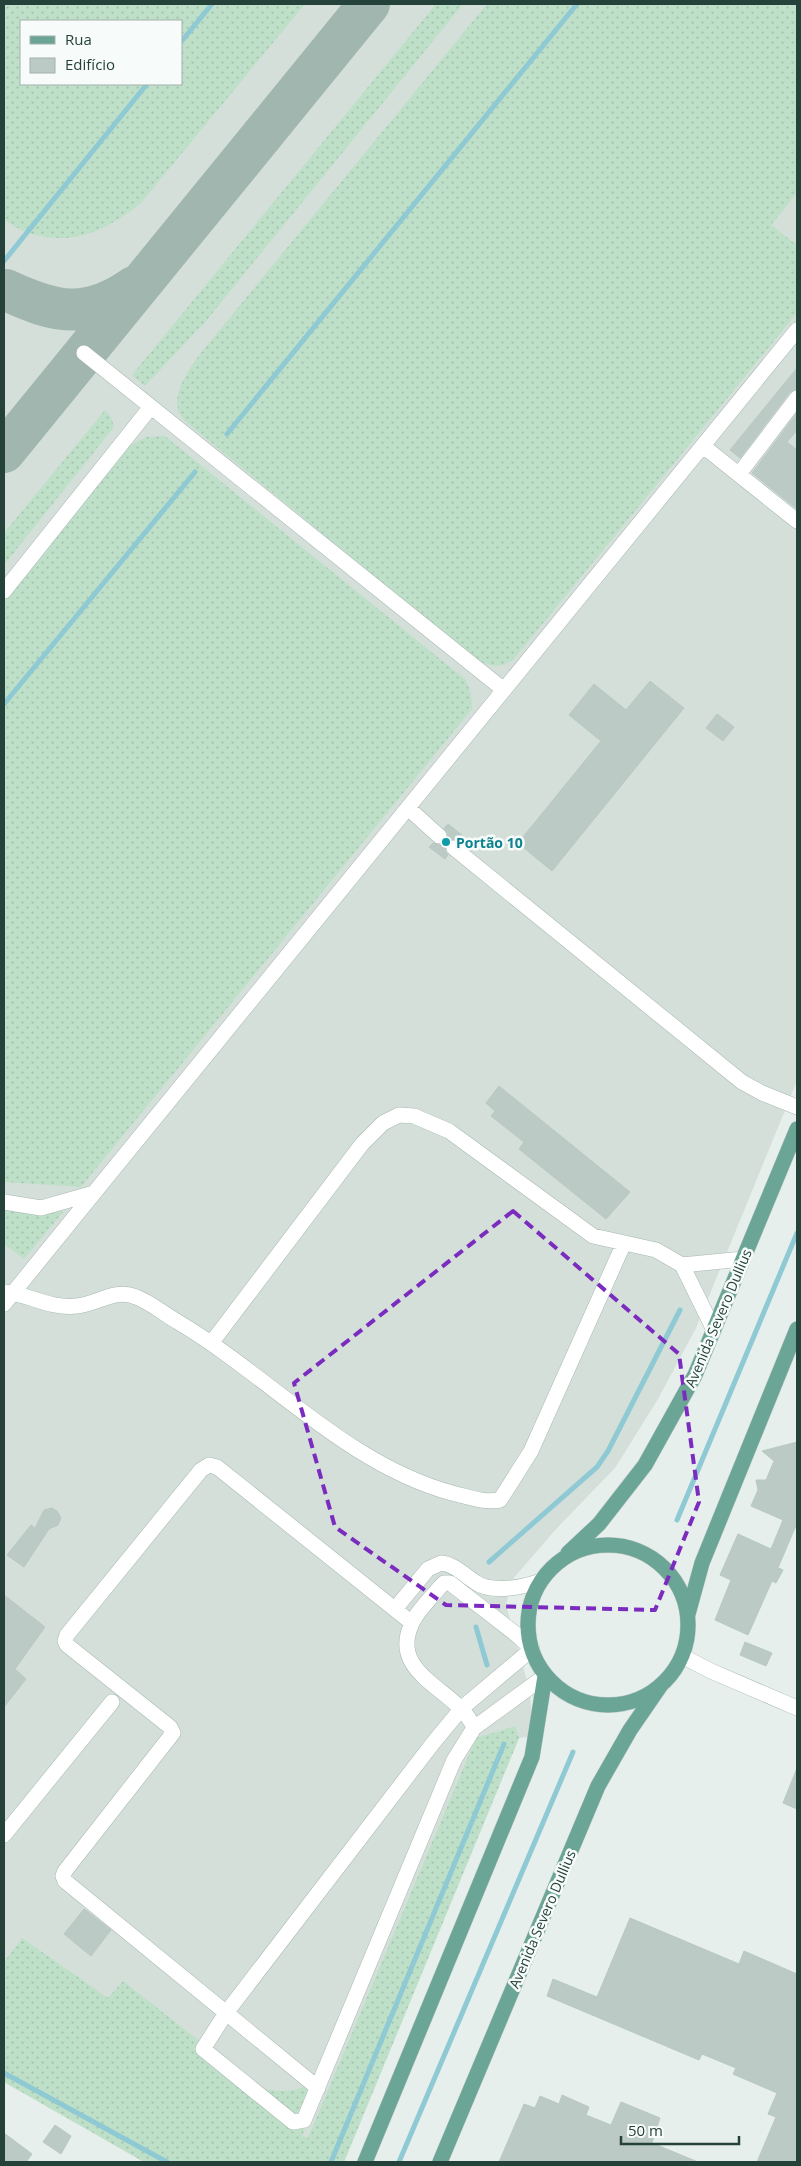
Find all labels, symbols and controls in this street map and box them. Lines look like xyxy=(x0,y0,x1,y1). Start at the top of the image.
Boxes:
legend xyxy=(20,20,182,85)
text: Rua xyxy=(65,29,92,49)
text: Edifício xyxy=(65,54,115,74)
place label: Portão 10 xyxy=(456,833,523,852)
marker: Portão 10 xyxy=(440,836,452,848)
street label: Avenida Severo Dullius xyxy=(680,1246,756,1390)
street label: Avenida Severo Dullius xyxy=(504,1847,580,1991)
scale bar xyxy=(621,2114,738,2146)
text: 50 m xyxy=(628,2120,663,2140)

